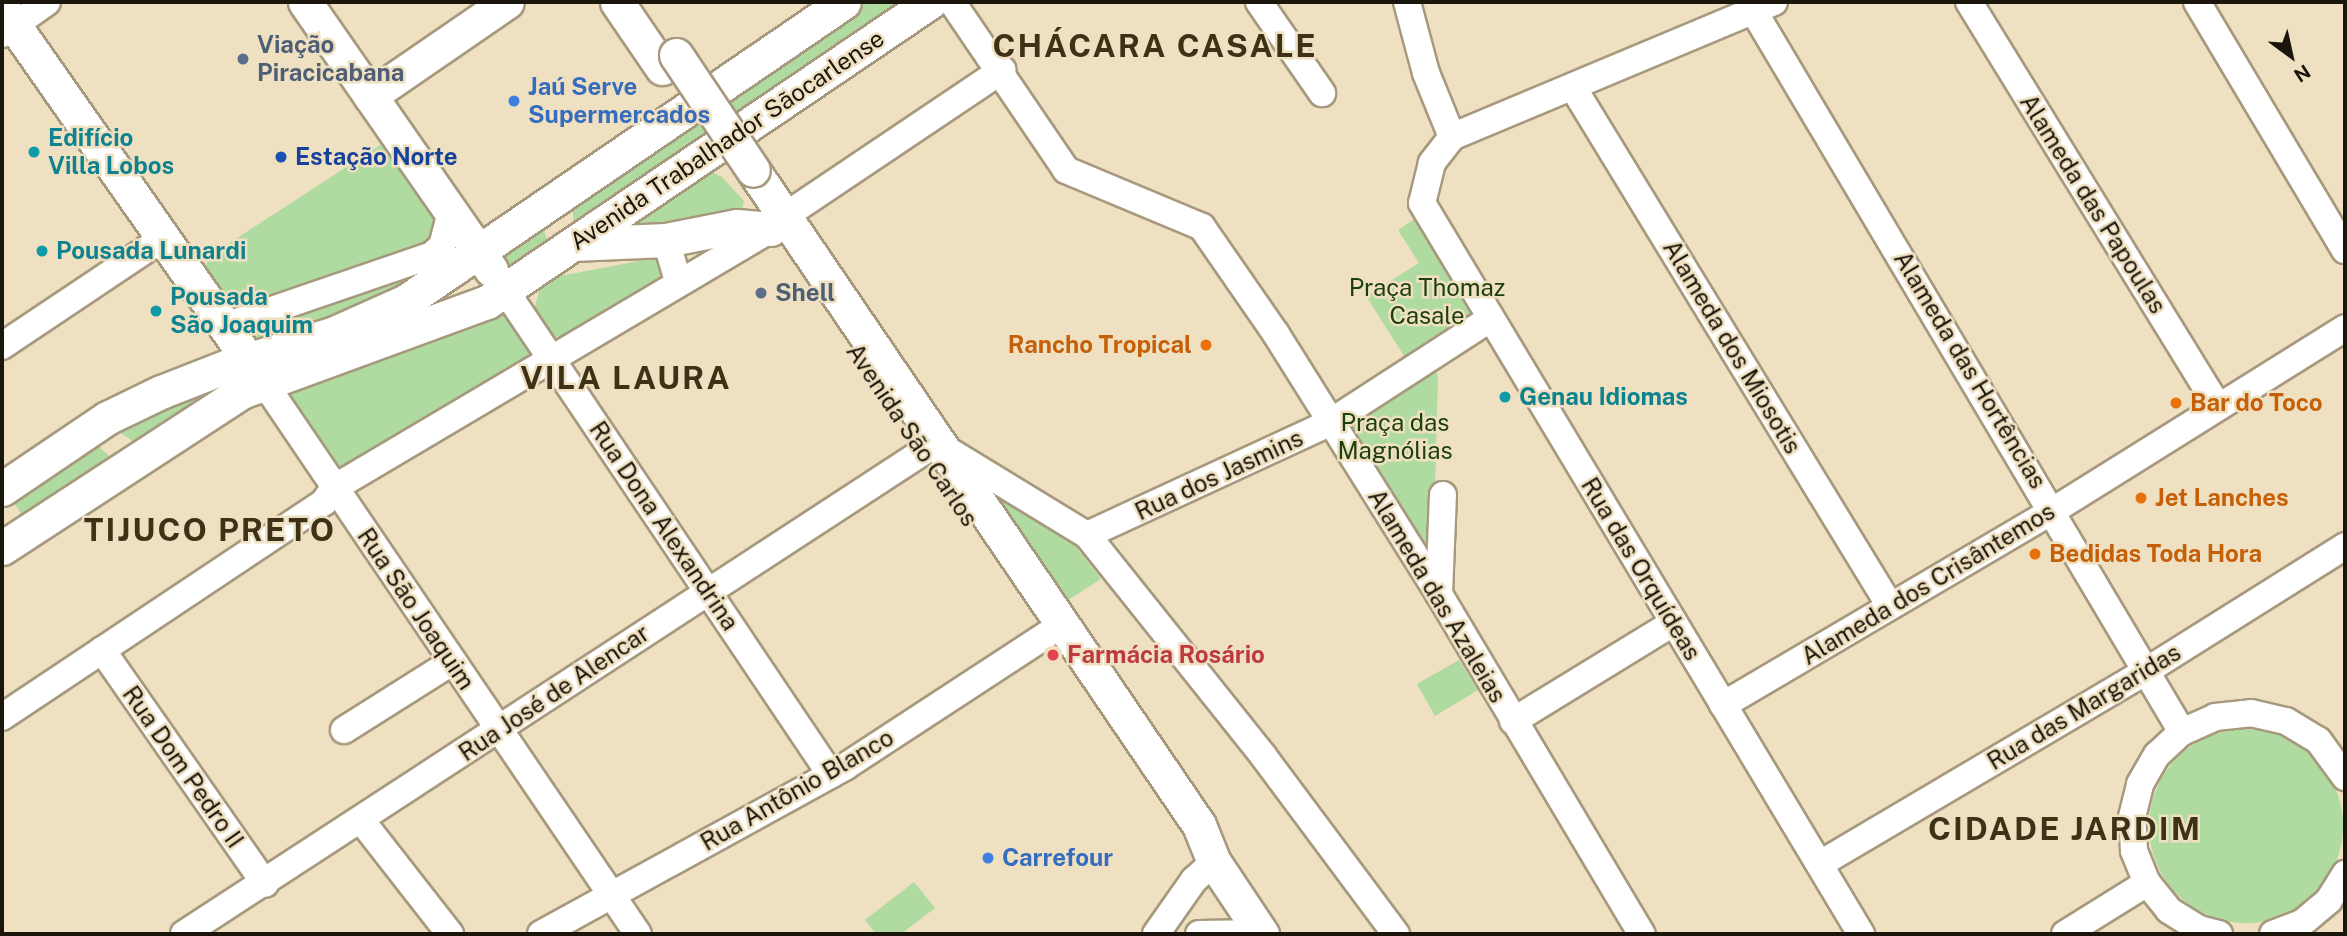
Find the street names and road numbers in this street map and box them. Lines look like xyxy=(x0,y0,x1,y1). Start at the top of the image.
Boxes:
street label: Avenida Trabalhador Sãocarlense xyxy=(564,24,890,256)
street label: Alameda das Papoulas xyxy=(2014,89,2172,319)
street label: Alameda dos Miosotis xyxy=(1657,235,1807,459)
street label: Alameda das Hortências xyxy=(1888,246,2052,494)
street label: Avenida São Carlos xyxy=(840,338,984,532)
street label: Rua Dona Alexandrina xyxy=(583,416,745,636)
street label: Rua dos Jasmins xyxy=(1130,423,1308,527)
street label: Rua das Orquídeas xyxy=(1575,472,1707,666)
street label: Alameda das Azaleias xyxy=(1362,484,1512,708)
street label: Alameda dos Crisântemos xyxy=(1796,497,2060,671)
street label: Rua São Joaquim xyxy=(351,523,481,695)
street label: Rua José de Alencar xyxy=(453,618,655,768)
street label: Rua das Margaridas xyxy=(1982,638,2186,776)
street label: Rua Dom Pedro II xyxy=(116,680,250,854)
street label: Rua Antônio Blanco xyxy=(695,723,899,857)

